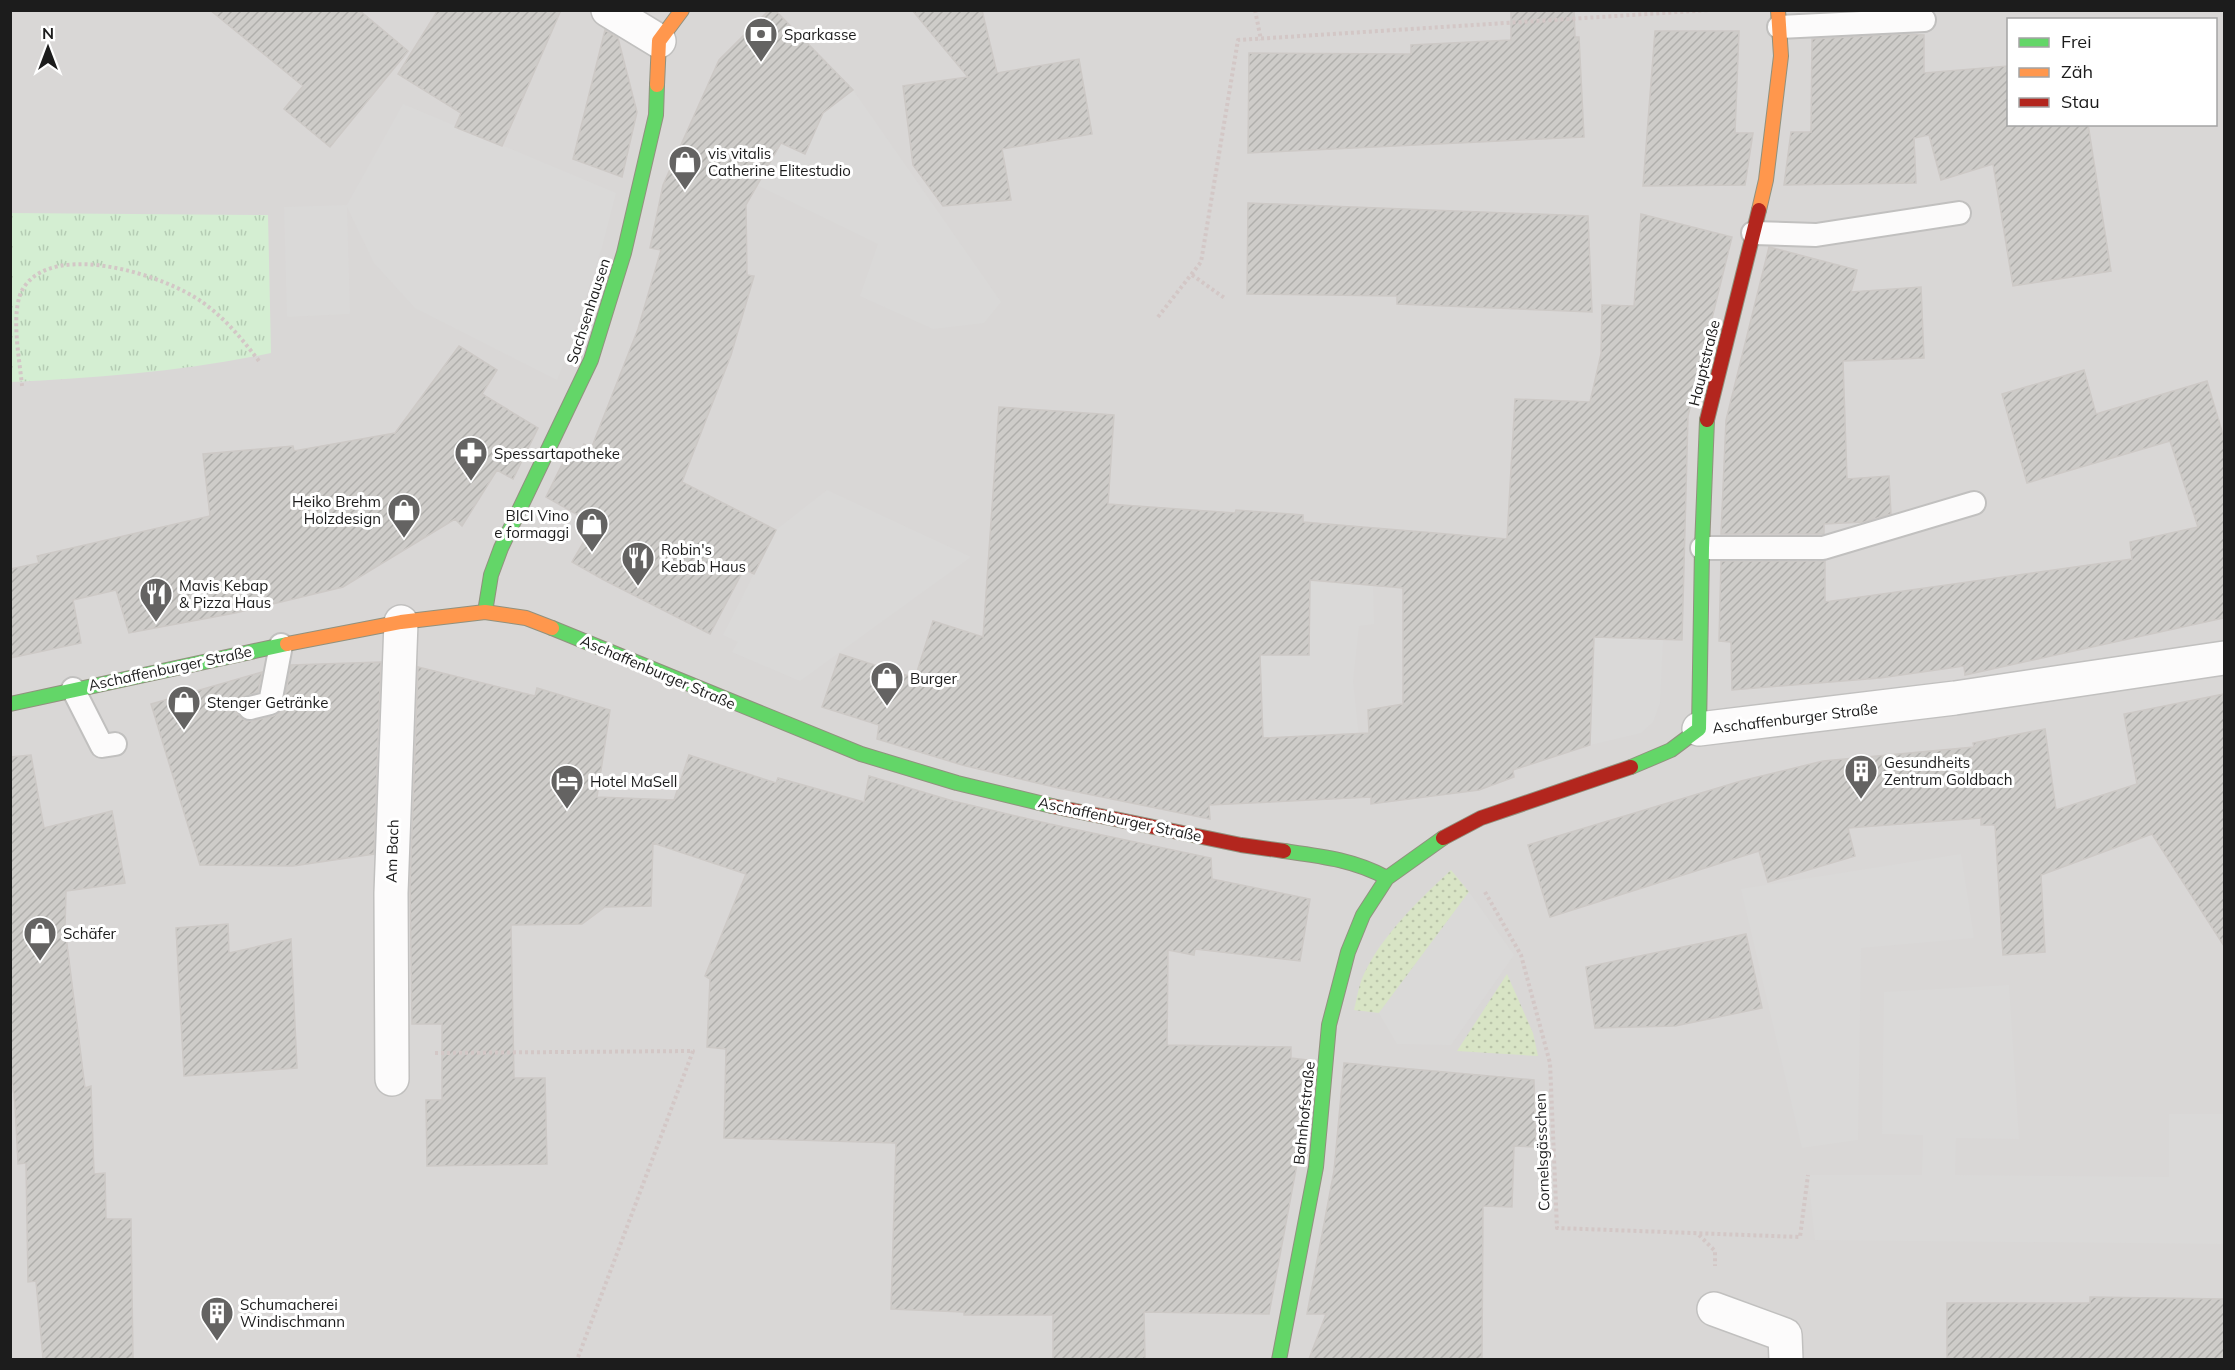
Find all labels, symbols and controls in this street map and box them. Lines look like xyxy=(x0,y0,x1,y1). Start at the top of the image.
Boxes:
bank icon: Sparkasse xyxy=(743,16,779,63)
north arrow xyxy=(18,18,78,78)
legend xyxy=(2007,18,2217,126)
text: N xyxy=(42,23,54,43)
place label: Sparkasse xyxy=(784,25,856,44)
text: Frei xyxy=(2061,30,2091,53)
text: Zäh xyxy=(2061,60,2093,83)
text: Stau xyxy=(2061,90,2100,113)
shop icon: vis vitalis Catherine Elitestudio xyxy=(667,144,703,191)
place label: vis vitalis Catherine Elitestudio xyxy=(708,144,851,180)
street label: Sachsenhausen xyxy=(562,256,614,366)
street label: Hauptstraße xyxy=(1684,318,1724,408)
pharmacy icon: Spessartapotheke xyxy=(453,435,489,482)
place label: Spessartapotheke xyxy=(494,444,620,463)
place label: Heiko Brehm Holzdesign xyxy=(292,492,381,528)
shop icon: Heiko Brehm Holzdesign xyxy=(386,492,422,539)
place label: BICI Vino e formaggi xyxy=(494,506,569,542)
shop icon: BICI Vino e formaggi xyxy=(574,506,610,553)
restaurant icon: Robin's Kebab Haus xyxy=(620,540,656,587)
place label: Robin's Kebab Haus xyxy=(661,540,746,576)
restaurant icon: Mavis Kebap & Pizza Haus xyxy=(138,576,174,623)
place label: Mavis Kebap & Pizza Haus xyxy=(179,576,271,612)
street label: Aschaffenburger Straße xyxy=(578,631,738,713)
street label: Aschaffenburger Straße xyxy=(87,641,253,695)
shop icon: Burger xyxy=(869,660,905,707)
place label: Burger xyxy=(910,669,957,688)
shop icon: Stenger Getränke xyxy=(166,684,202,731)
place label: Stenger Getränke xyxy=(207,693,328,712)
street label: Aschaffenburger Straße xyxy=(1711,698,1879,738)
building icon: Gesundheits Zentrum Goldbach xyxy=(1843,753,1879,800)
place label: Gesundheits Zentrum Goldbach xyxy=(1884,753,2012,789)
hotel icon: Hotel MaSell xyxy=(549,763,585,810)
place label: Hotel MaSell xyxy=(590,772,677,791)
street label: Aschaffenburger Straße xyxy=(1037,792,1203,846)
street label: Am Bach xyxy=(381,819,403,883)
shop icon: Schäfer xyxy=(22,915,58,962)
place label: Schäfer xyxy=(63,924,117,943)
street label: Bahnhofstraße xyxy=(1289,1060,1319,1166)
street label: Cornelsgässchen xyxy=(1530,1093,1554,1211)
building icon: Schumacherei Windischmann xyxy=(199,1295,235,1342)
place label: Schumacherei Windischmann xyxy=(240,1295,345,1331)

